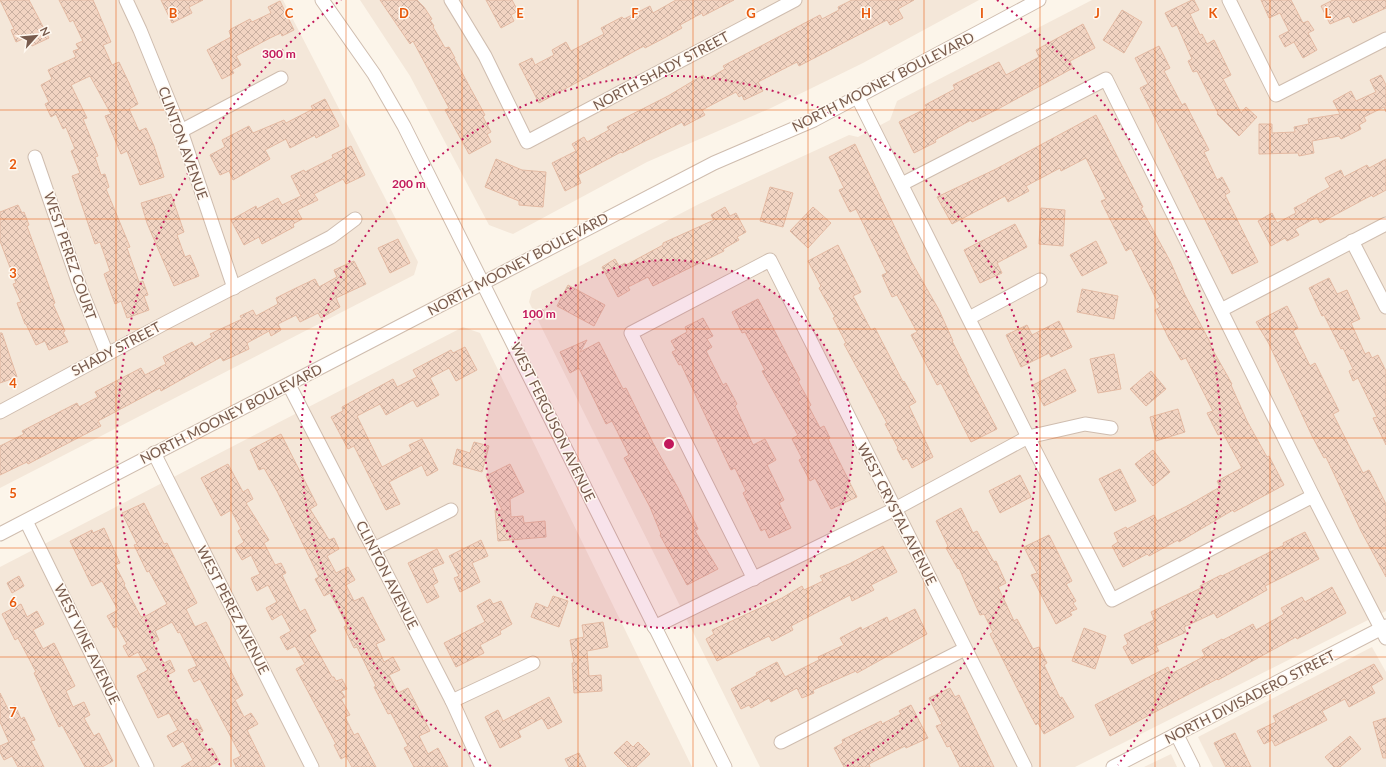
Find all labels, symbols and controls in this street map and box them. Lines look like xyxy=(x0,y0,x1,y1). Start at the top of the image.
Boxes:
text: B xyxy=(169,5,178,21)
text: C xyxy=(285,5,294,21)
text: D xyxy=(399,5,409,21)
text: E xyxy=(516,5,524,21)
text: F xyxy=(631,5,639,21)
text: G xyxy=(746,5,756,21)
text: H xyxy=(861,5,871,21)
text: I xyxy=(980,5,984,21)
text: J xyxy=(1094,5,1100,21)
text: K xyxy=(1209,5,1219,21)
text: L xyxy=(1325,5,1332,21)
north arrow xyxy=(16,16,56,56)
text: N xyxy=(38,25,53,38)
street label: NORTH SHADY STREET xyxy=(590,27,732,114)
street label: NORTH MOONEY BOULEVARD xyxy=(789,28,977,135)
text: 300 m xyxy=(262,46,296,61)
street label: CLINTON AVENUE xyxy=(155,84,212,202)
text: 2 xyxy=(9,156,17,172)
text: 200 m xyxy=(392,176,426,191)
street label: WEST PEREZ COURT xyxy=(41,190,101,323)
street label: NORTH MOONEY BOULEVARD xyxy=(424,209,611,319)
text: 3 xyxy=(9,265,17,281)
text: 100 m xyxy=(522,306,556,321)
street label: SHADY STREET xyxy=(68,318,164,379)
street label: WEST FERGUSON AVENUE xyxy=(508,340,599,504)
street label: NORTH MOONEY BOULEVARD xyxy=(137,360,325,467)
text: 4 xyxy=(9,375,17,391)
centre of rings xyxy=(662,437,676,451)
street label: WEST CRYSTAL AVENUE xyxy=(854,440,941,588)
text: 5 xyxy=(9,485,17,501)
street label: CLINTON AVENUE xyxy=(353,518,422,632)
street label: WEST PEREZ AVENUE xyxy=(194,543,273,677)
street label: WEST VINE AVENUE xyxy=(51,581,124,707)
text: 6 xyxy=(9,594,17,610)
street label: NORTH DIVISADERO STREET xyxy=(1162,646,1338,747)
text: 7 xyxy=(9,704,17,720)

